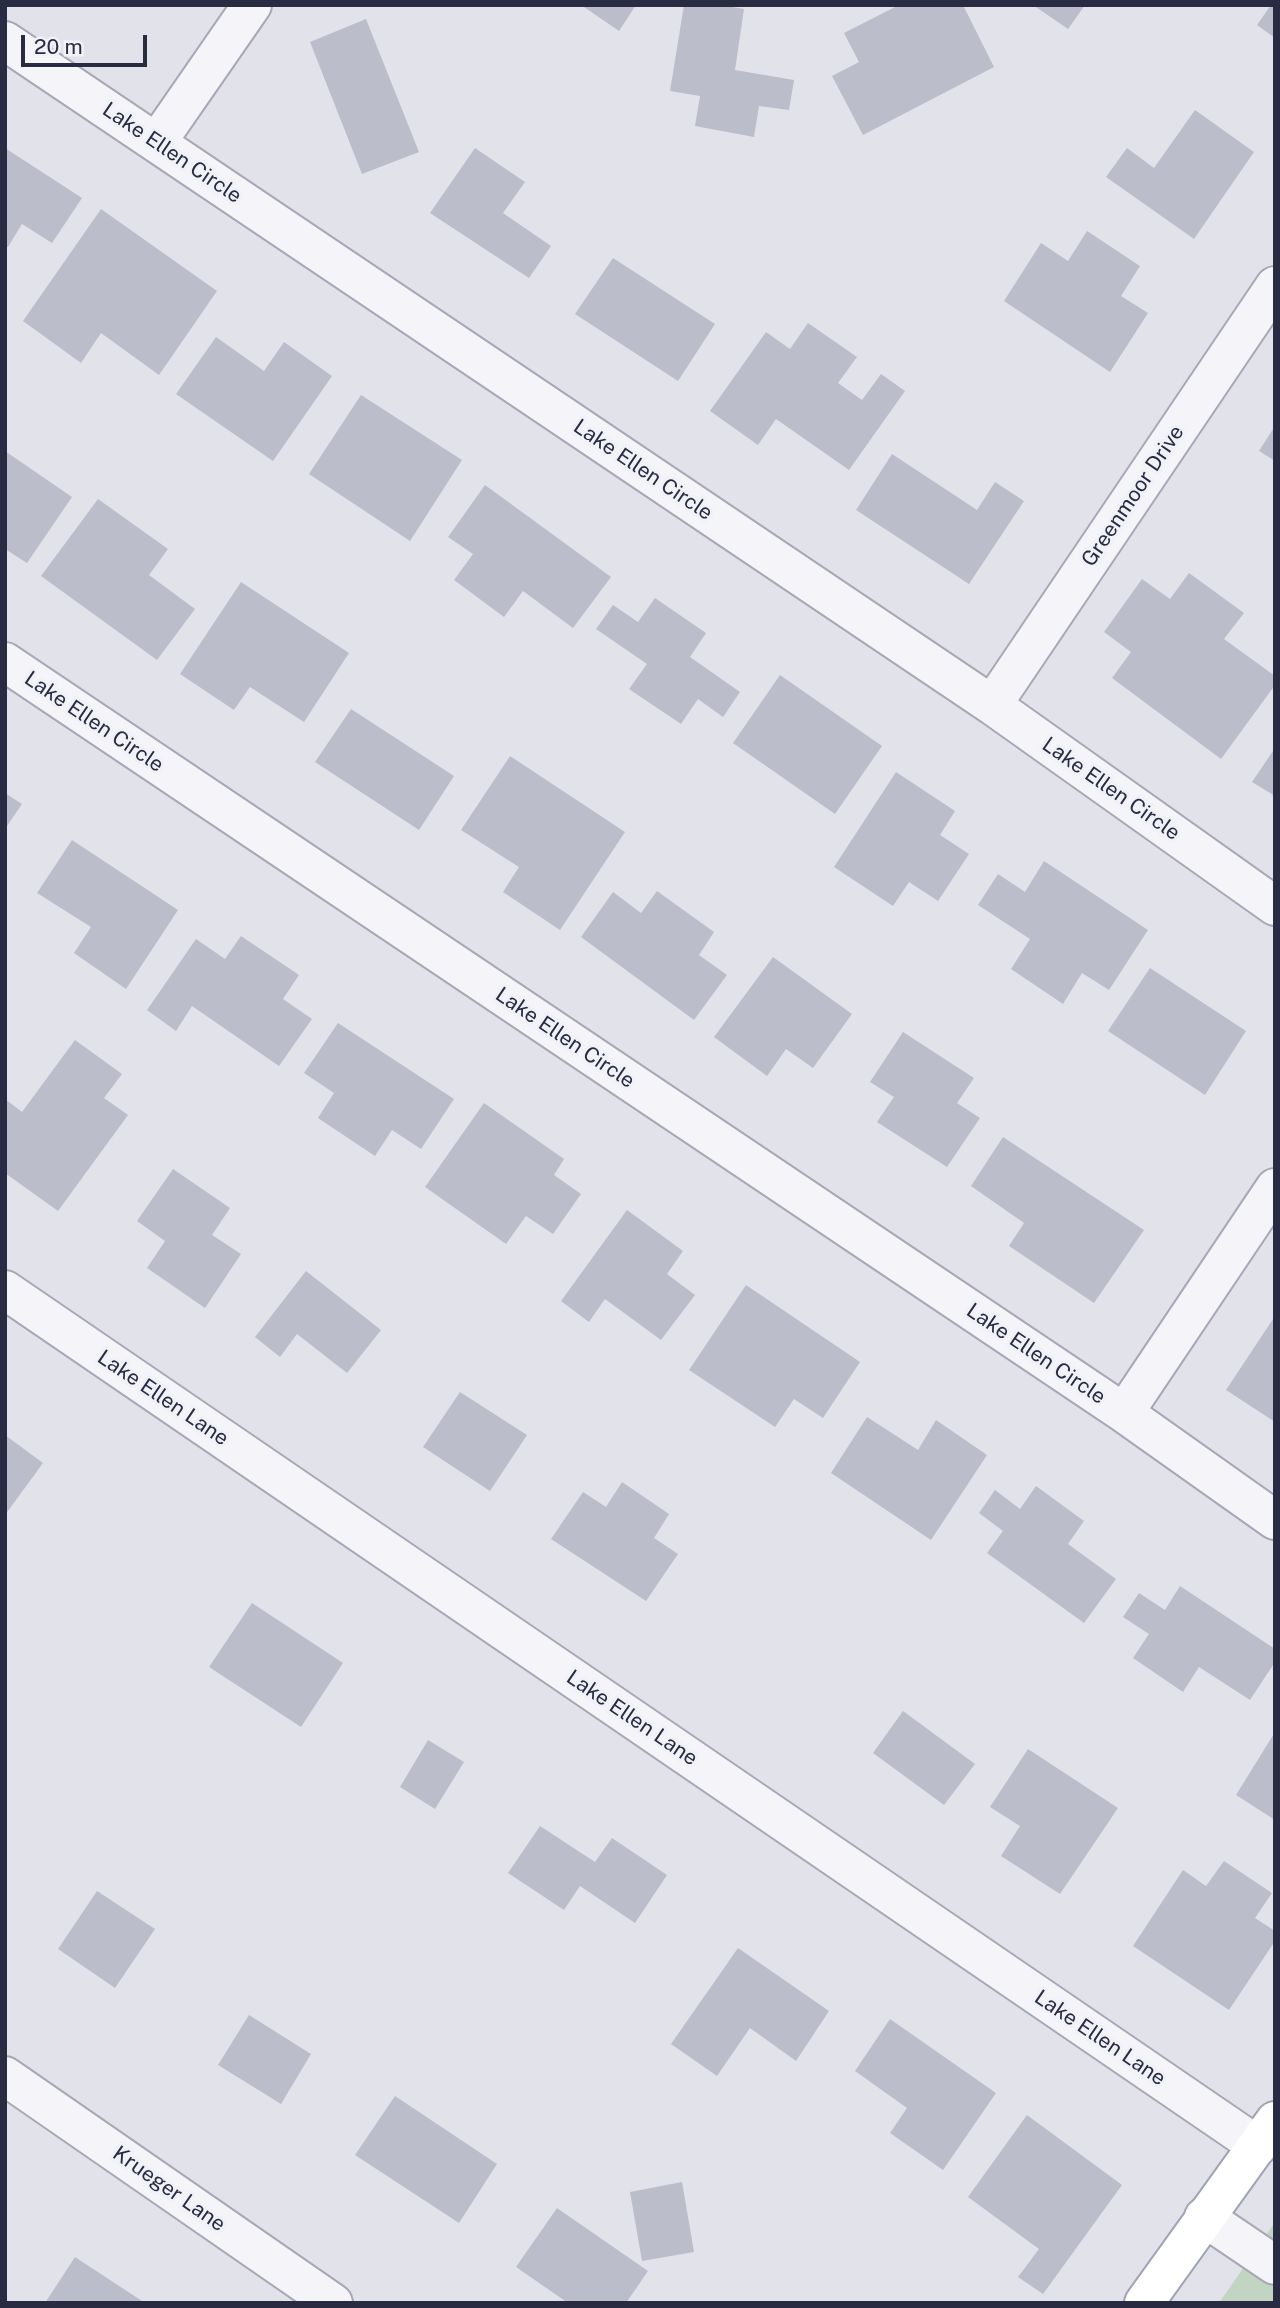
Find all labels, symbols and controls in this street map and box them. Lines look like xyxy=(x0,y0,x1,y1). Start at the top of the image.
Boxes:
scale bar xyxy=(24,21,150,65)
text: 20 m xyxy=(34,34,83,59)
street label: Lake Ellen Circle xyxy=(98,97,246,209)
street label: Lake Ellen Circle xyxy=(569,414,717,526)
street label: Greenmoor Drive xyxy=(1076,421,1190,571)
street label: Lake Ellen Circle xyxy=(20,666,168,778)
street label: Lake Ellen Circle xyxy=(1037,732,1185,846)
street label: Lake Ellen Circle xyxy=(491,982,639,1094)
street label: Lake Ellen Circle xyxy=(962,1298,1110,1410)
street label: Lake Ellen Lane xyxy=(93,1345,233,1451)
street label: Lake Ellen Lane xyxy=(562,1665,702,1771)
street label: Lake Ellen Lane xyxy=(1030,1985,1170,2091)
street label: Krueger Lane xyxy=(108,2141,230,2237)

